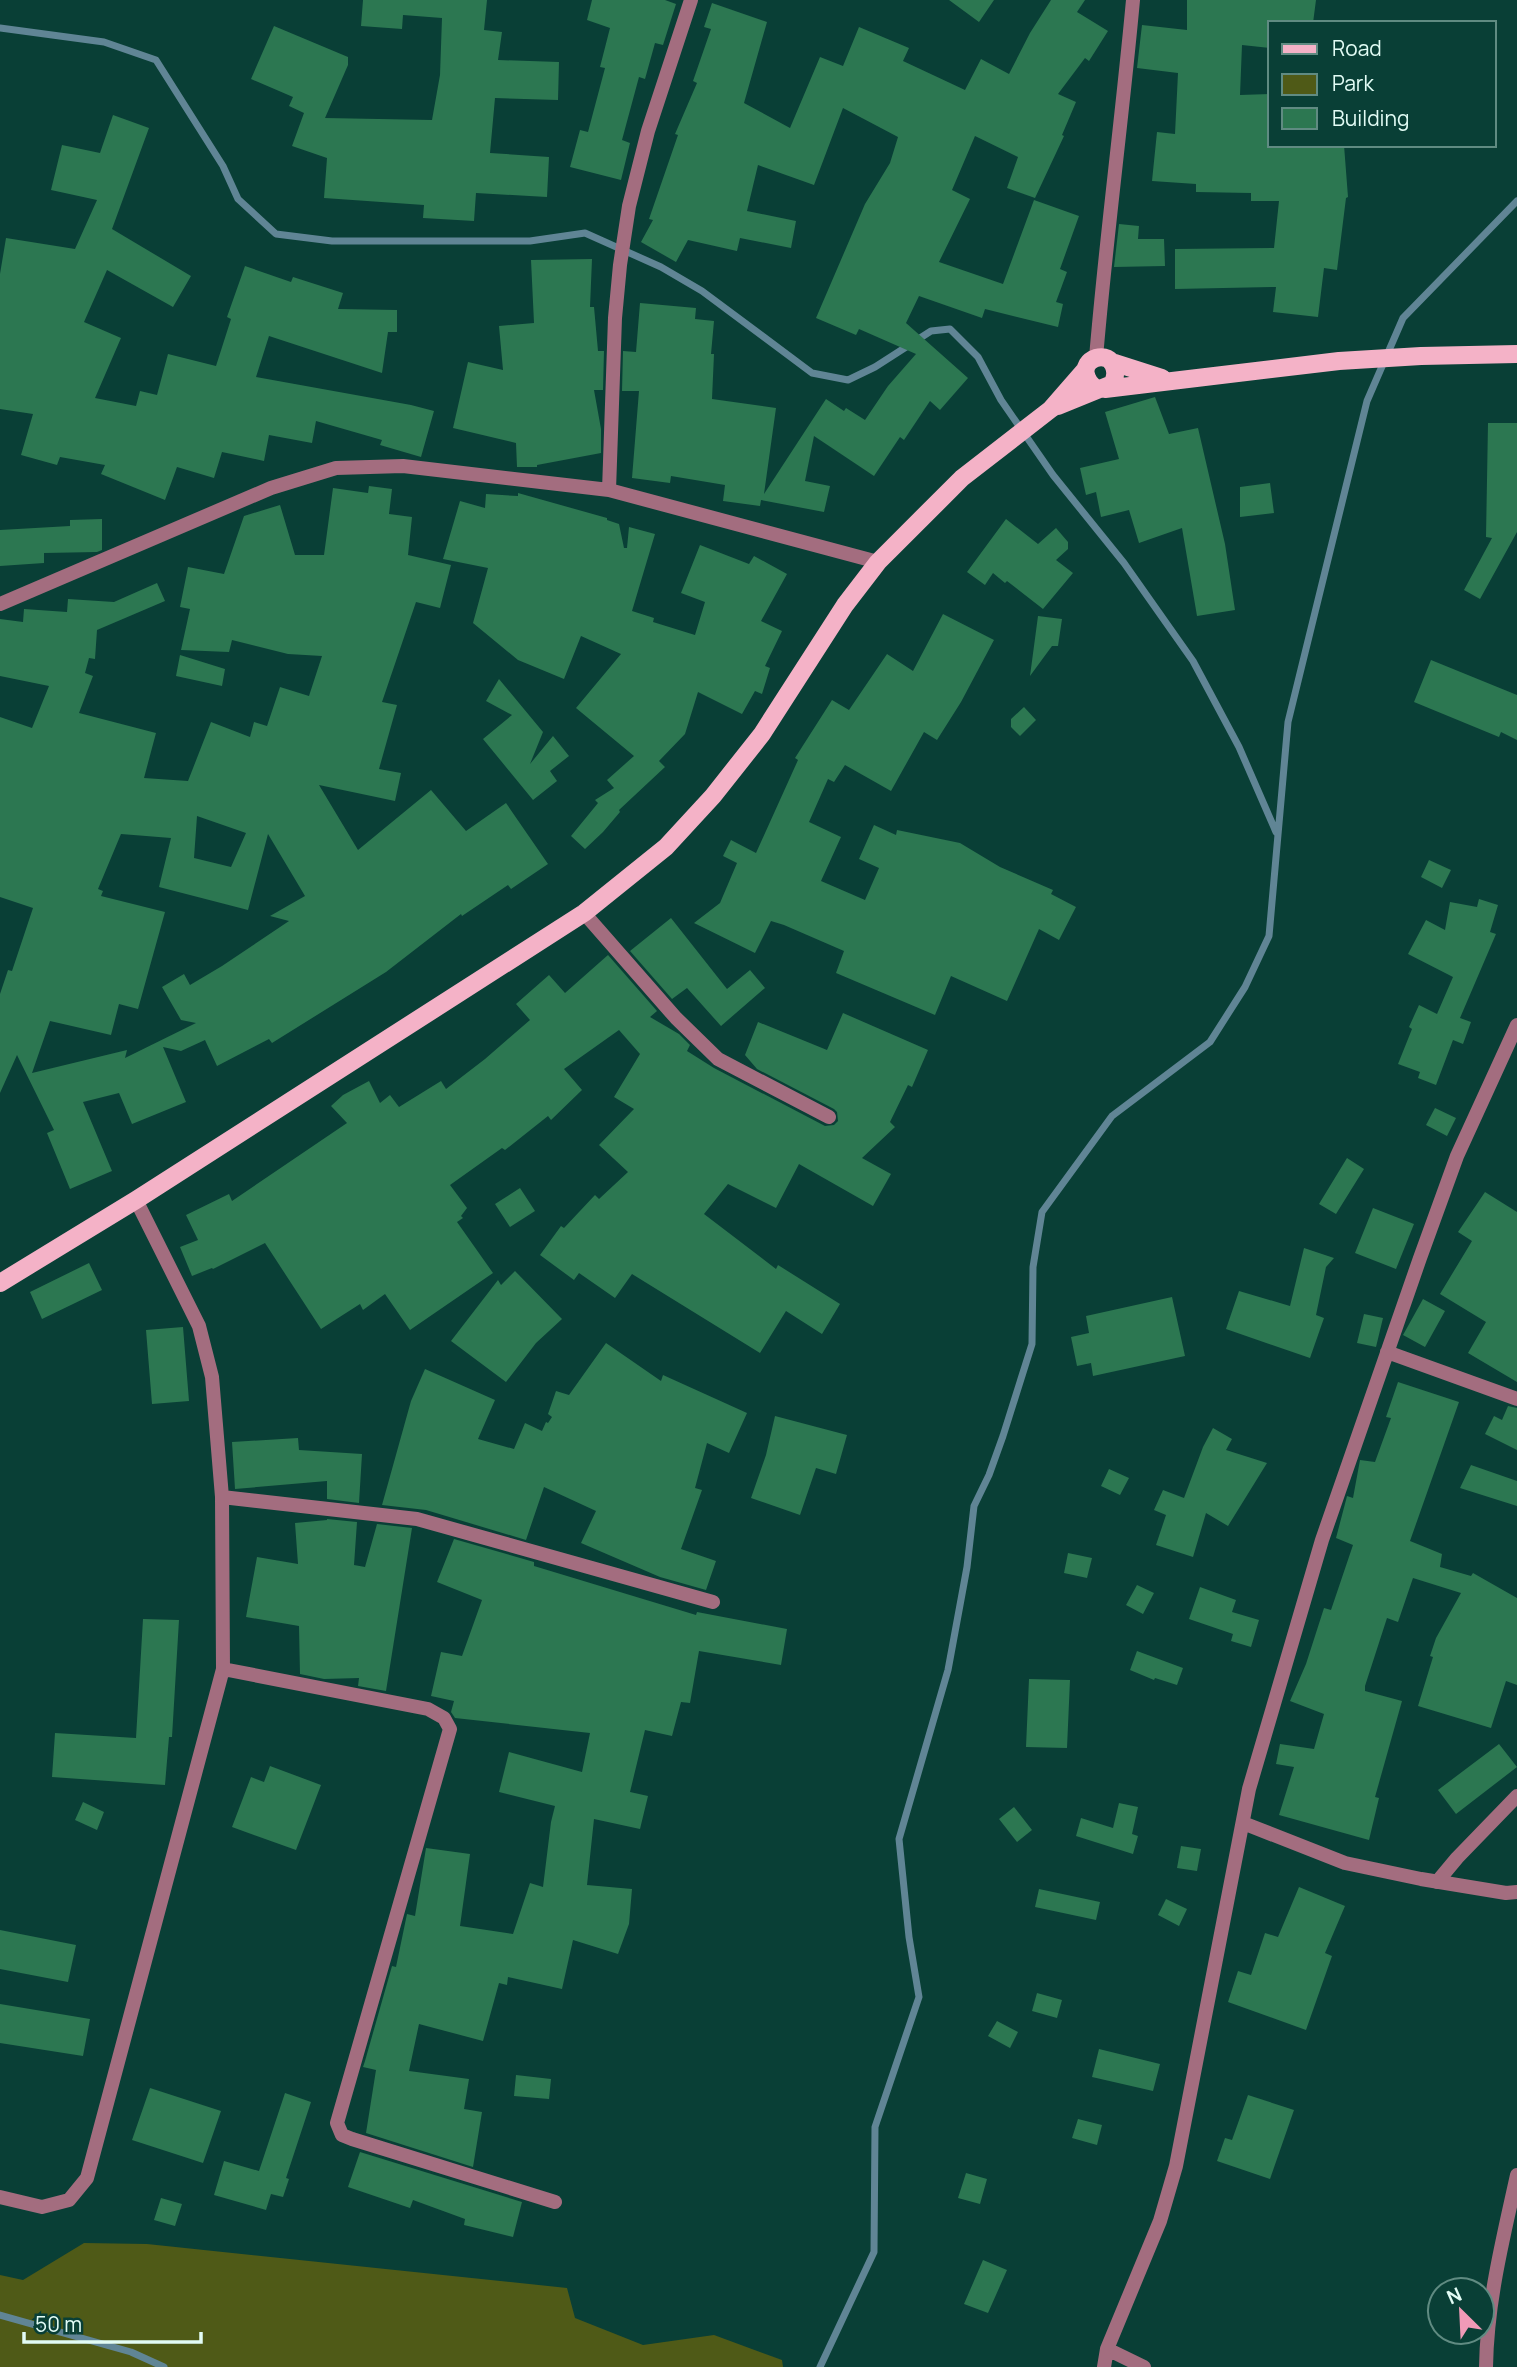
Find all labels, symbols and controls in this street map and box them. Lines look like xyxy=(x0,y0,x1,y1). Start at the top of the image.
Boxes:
legend xyxy=(1268,21,1496,147)
text: Road xyxy=(1332,34,1382,62)
text: Park xyxy=(1332,69,1374,97)
text: Building xyxy=(1332,104,1409,132)
north arrow xyxy=(1426,2276,1496,2346)
text: N xyxy=(1443,2281,1466,2310)
scale bar xyxy=(24,2300,201,2344)
text: 50 m xyxy=(35,2310,82,2338)

